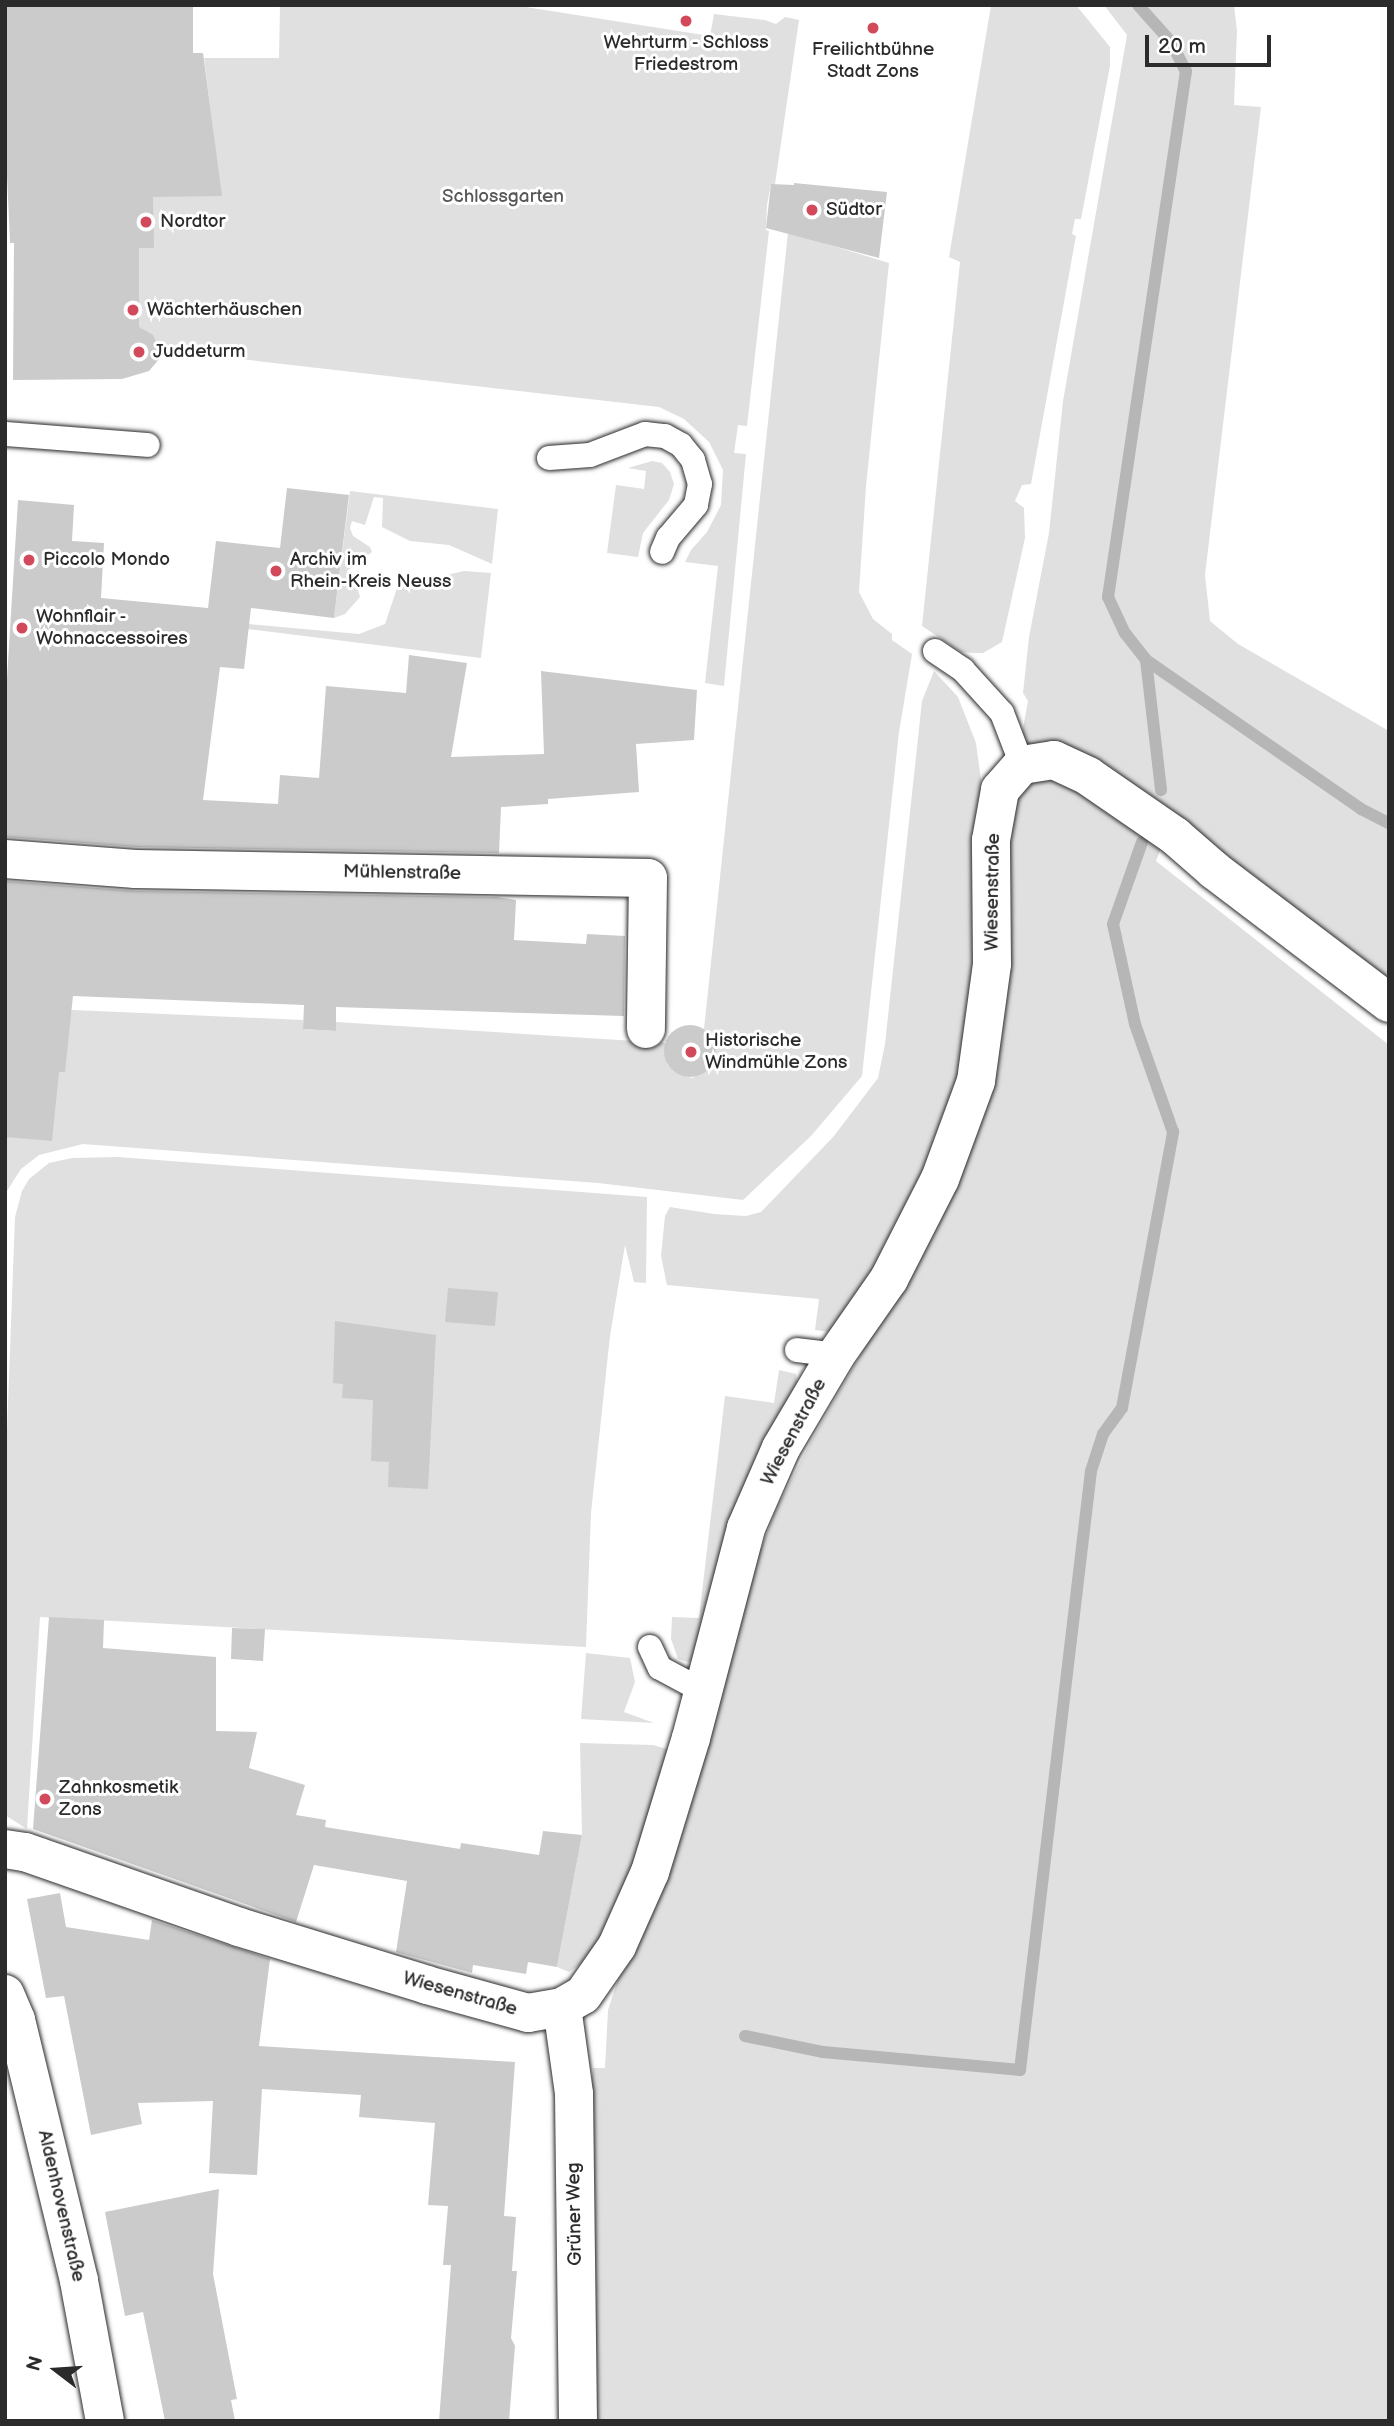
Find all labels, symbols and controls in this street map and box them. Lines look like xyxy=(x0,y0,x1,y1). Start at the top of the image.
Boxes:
marker: Wehrturm - Schloss Friedestrom xyxy=(678,13,694,29)
marker: Freilichtbühne Stadt Zons xyxy=(865,20,881,36)
scale bar xyxy=(1149,21,1275,65)
place label: Wehrturm - Schloss Friedestrom xyxy=(602,32,770,76)
text: 20 m xyxy=(1158,34,1206,59)
place label: Freilichtbühne Stadt Zons xyxy=(812,39,934,83)
park label: Schlossgarten xyxy=(442,186,564,208)
place label: Südtor xyxy=(826,199,882,221)
marker: Südtor xyxy=(804,202,820,218)
place label: Nordtor xyxy=(160,211,225,233)
marker: Nordtor xyxy=(138,214,154,230)
place label: Wächterhäuschen xyxy=(147,299,302,321)
marker: Wächterhäuschen xyxy=(125,302,141,318)
place label: Juddeturm xyxy=(153,341,245,363)
marker: Juddeturm xyxy=(131,344,147,360)
place label: Piccolo Mondo xyxy=(43,549,170,571)
place label: Archiv im Rhein-Kreis Neuss xyxy=(290,549,451,593)
marker: Piccolo Mondo xyxy=(21,552,37,568)
marker: Archiv im Rhein-Kreis Neuss xyxy=(268,563,284,579)
place label: Wohnflair - Wohnaccessoires xyxy=(36,606,188,650)
marker: Wohnflair - Wohnaccessoires xyxy=(14,620,30,636)
street label: Wiesenstraße xyxy=(981,833,1005,951)
street label: Mühlenstraße xyxy=(343,861,461,885)
place label: Historische Windmühle Zons xyxy=(705,1030,847,1074)
marker: Historische Windmühle Zons xyxy=(683,1044,699,1060)
street label: Wiesenstraße xyxy=(756,1375,832,1489)
place label: Zahnkosmetik Zons xyxy=(59,1777,178,1821)
marker: Zahnkosmetik Zons xyxy=(37,1791,53,1807)
street label: Wiesenstraße xyxy=(400,1967,520,2021)
street label: Aldenhovenstraße xyxy=(32,2128,90,2284)
street label: Grüner Weg xyxy=(563,2162,587,2266)
north arrow xyxy=(21,2335,91,2405)
text: N xyxy=(22,2354,49,2374)

